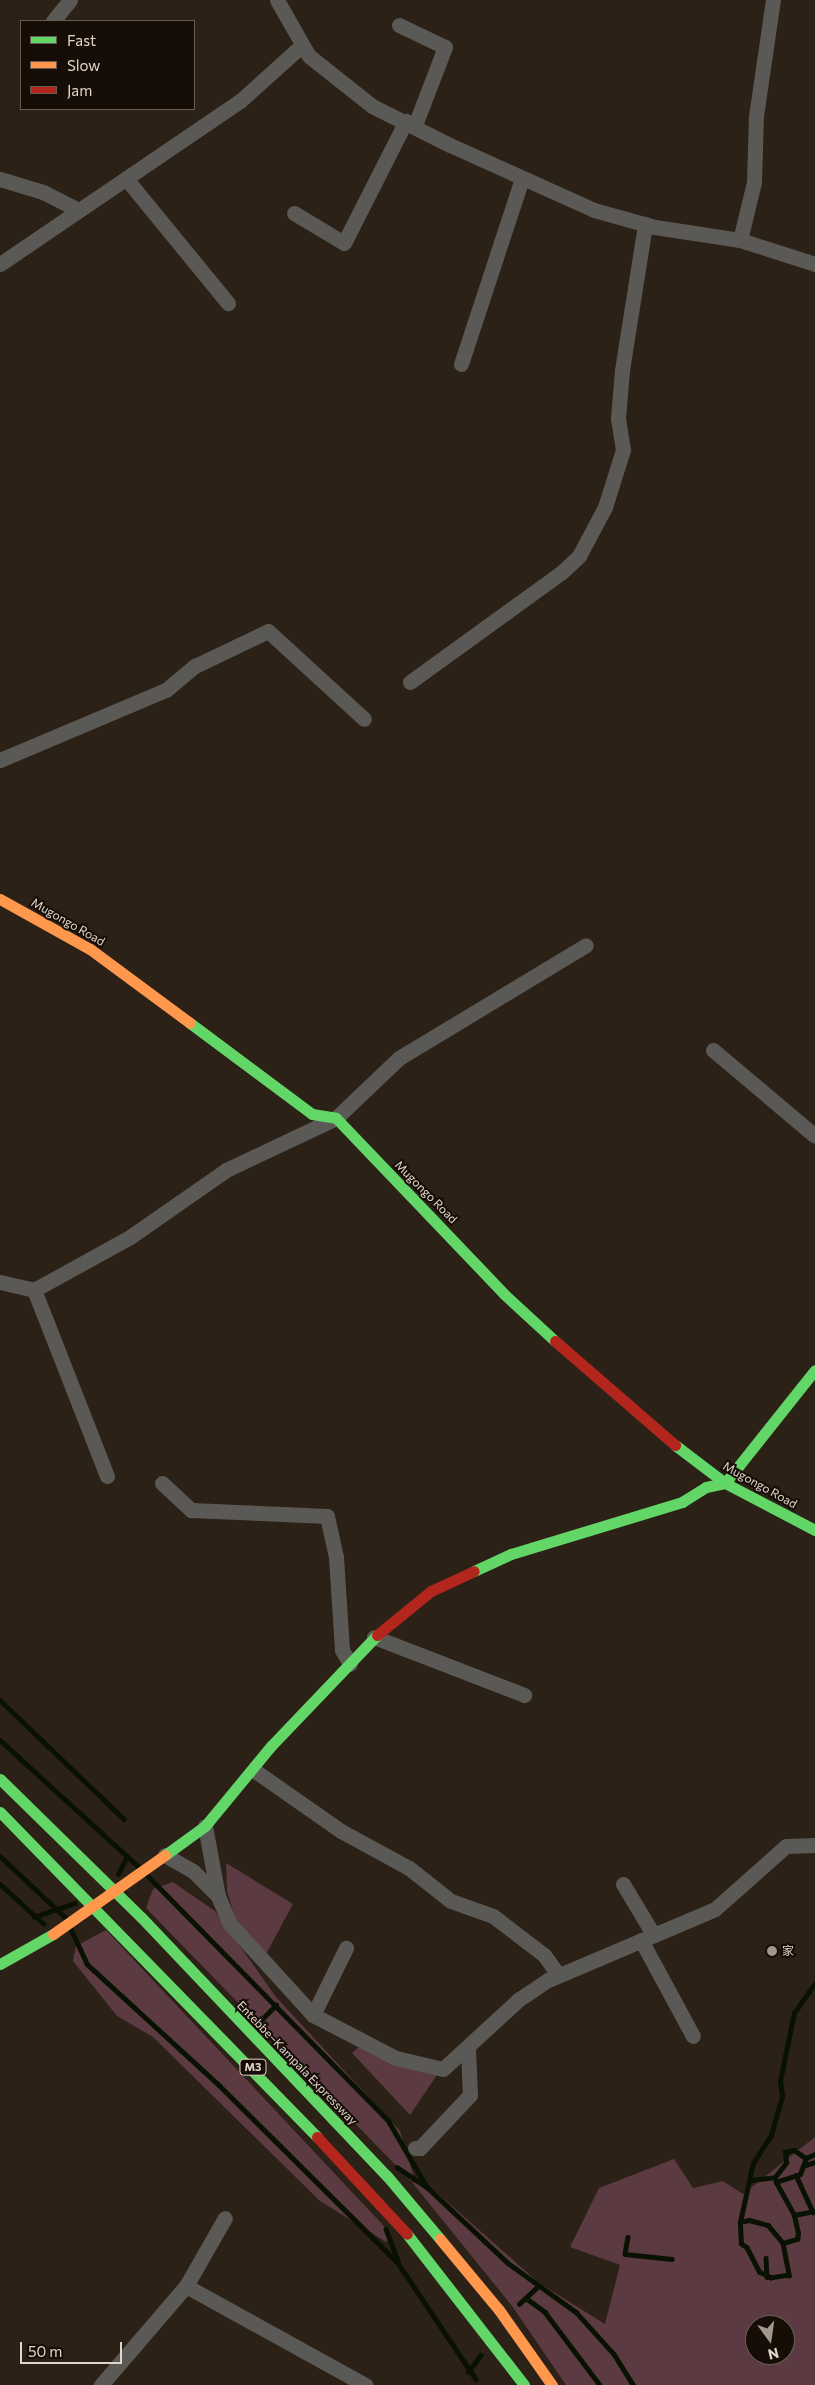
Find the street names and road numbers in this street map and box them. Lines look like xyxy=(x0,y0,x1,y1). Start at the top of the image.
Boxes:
street label: Mugongo Road xyxy=(29,895,107,949)
street label: Mugongo Road xyxy=(392,1158,460,1226)
street label: Mugongo Road xyxy=(720,1459,800,1511)
street label: Entebbe–Kampala Expressway xyxy=(234,1998,360,2128)
road number: M3 xyxy=(239,2058,267,2076)

